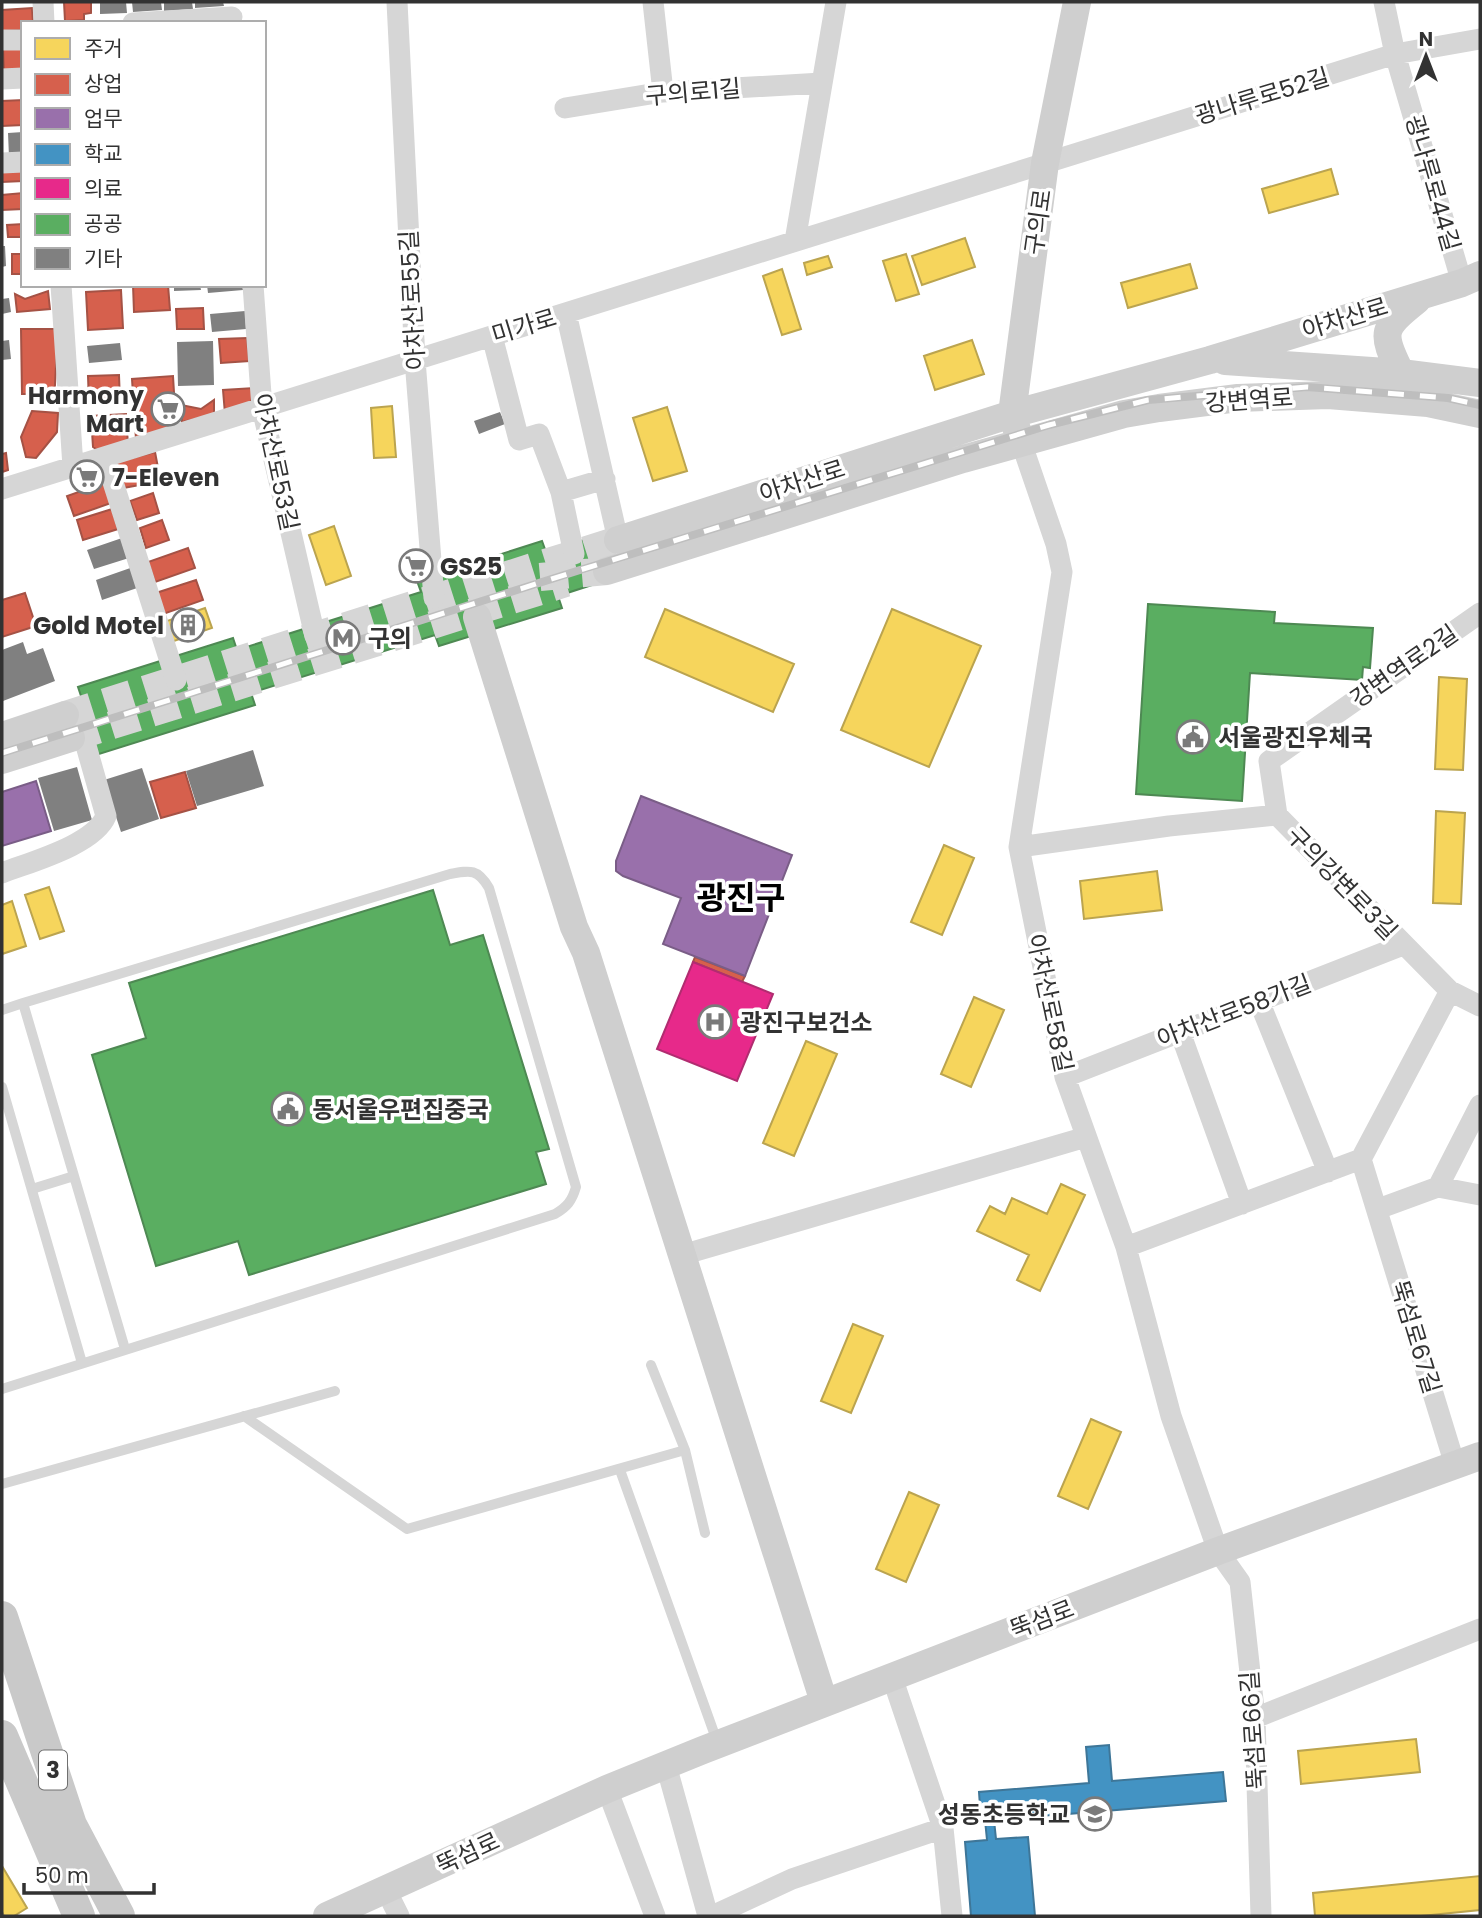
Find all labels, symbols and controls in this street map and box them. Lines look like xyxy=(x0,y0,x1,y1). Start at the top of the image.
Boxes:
legend xyxy=(21,21,266,287)
north arrow xyxy=(1391,21,1461,91)
text: N xyxy=(1419,26,1433,53)
text: 주거 xyxy=(84,34,123,63)
street label: 광나루로52길 xyxy=(1191,60,1333,132)
text: 상업 xyxy=(84,69,123,98)
street label: 구의로1길 xyxy=(644,71,742,113)
text: 업무 xyxy=(84,104,123,133)
street label: 광나루로44길 xyxy=(1398,111,1468,255)
text: 학교 xyxy=(84,139,123,168)
text: 의료 xyxy=(84,174,123,203)
street label: 구의로 xyxy=(1017,187,1059,257)
text: 공공 xyxy=(84,209,123,238)
street label: 아차산로55길 xyxy=(392,229,432,371)
text: 기타 xyxy=(84,244,123,273)
street label: 아차산로 xyxy=(1298,289,1392,347)
street label: 미가로 xyxy=(487,301,561,351)
place label: Harmony Mart xyxy=(28,379,145,440)
street label: 강변역로 xyxy=(1204,380,1294,420)
supermarket icon: Harmony Mart xyxy=(149,390,187,428)
street label: 아차산로53길 xyxy=(245,390,307,534)
street label: 아차산로 xyxy=(755,452,849,510)
supermarket icon: 7-Eleven xyxy=(68,458,106,496)
place label: 7-Eleven xyxy=(112,461,220,494)
supermarket icon: GS25 xyxy=(397,547,435,585)
place label: GS25 xyxy=(440,550,502,583)
building icon: Gold Motel xyxy=(169,606,207,644)
place label: Gold Motel xyxy=(33,609,164,642)
street label: 강변역로2길 xyxy=(1344,617,1464,715)
metro station icon: 구의 xyxy=(324,619,362,657)
place label: 구의 xyxy=(368,622,412,655)
public building icon: 서울광진우체국 xyxy=(1174,718,1212,756)
place label: 서울광진우체국 xyxy=(1218,721,1373,754)
street label: 구의강변로3길 xyxy=(1279,819,1405,947)
district label: 광진구 xyxy=(697,875,785,920)
street label: 아차산로58길 xyxy=(1019,931,1081,1075)
street label: 아차산로58가길 xyxy=(1152,966,1316,1056)
hospital icon: 광진구보건소 xyxy=(696,1003,734,1041)
place label: 광진구보건소 xyxy=(740,1006,872,1039)
public building icon: 동서울우편집중국 xyxy=(269,1090,307,1128)
place label: 동서울우편집중국 xyxy=(312,1093,489,1126)
street label: 뚝섬로67길 xyxy=(1383,1276,1449,1398)
street label: 뚝섬로 xyxy=(1005,1592,1079,1646)
street label: 뚝섬로66길 xyxy=(1232,1670,1274,1790)
road number: 3 xyxy=(39,1750,67,1790)
school or university icon: 성동초등학교 xyxy=(1076,1795,1114,1833)
place label: 성동초등학교 xyxy=(938,1798,1070,1831)
street label: 뚝섬로 xyxy=(431,1824,505,1882)
scale bar xyxy=(24,1852,154,1896)
text: 50 m xyxy=(35,1861,89,1890)

